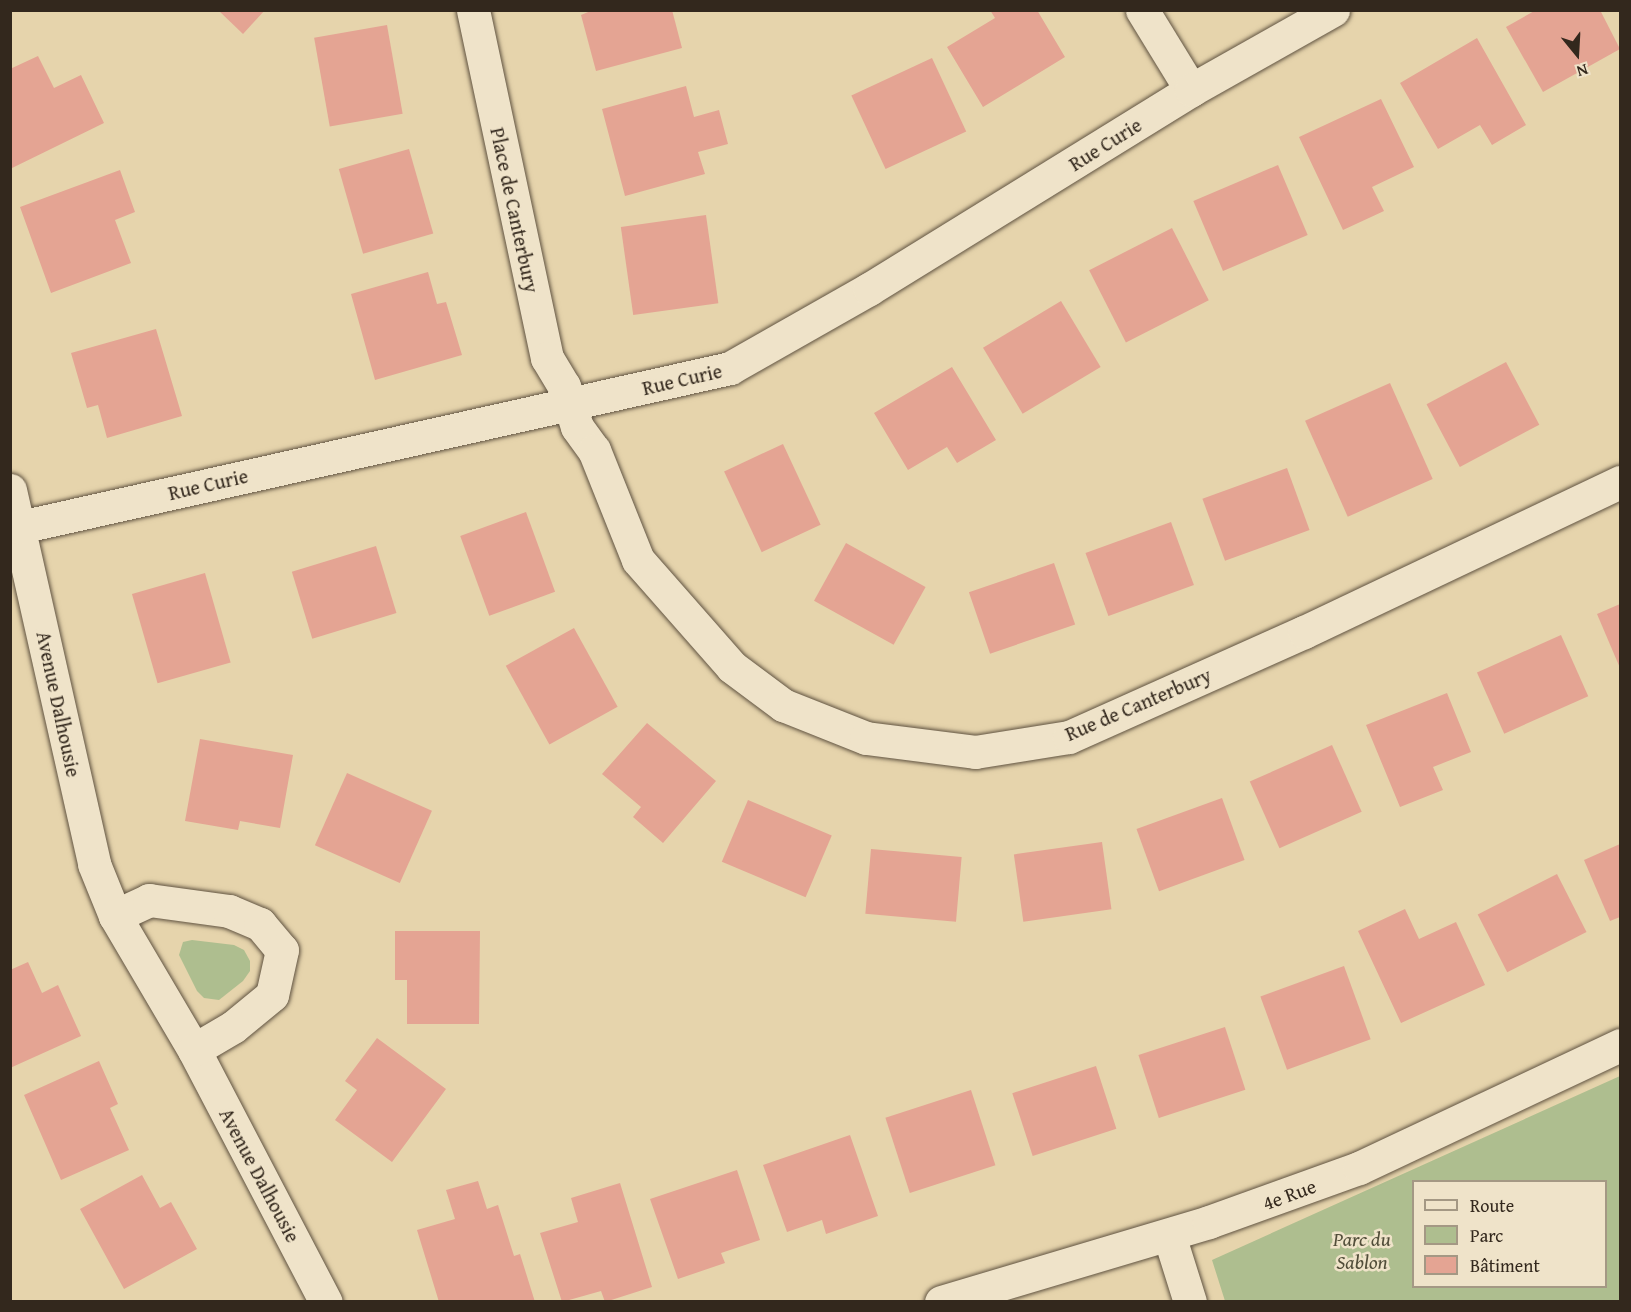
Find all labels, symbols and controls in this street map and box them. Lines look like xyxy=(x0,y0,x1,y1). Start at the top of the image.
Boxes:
north arrow xyxy=(1547,24,1607,84)
text: N xyxy=(1574,58,1591,84)
street label: Rue Curie xyxy=(1064,112,1146,176)
street label: Place de Canterbury xyxy=(486,125,544,295)
street label: Rue Curie xyxy=(640,358,724,400)
street label: Rue Curie xyxy=(166,463,250,505)
street label: Avenue Dalhousie xyxy=(32,629,86,779)
street label: Rue de Canterbury xyxy=(1061,662,1215,746)
street label: Avenue Dalhousie xyxy=(215,1104,305,1246)
street label: 4e Rue xyxy=(1259,1173,1319,1215)
legend xyxy=(1412,1180,1607,1288)
text: Route xyxy=(1470,1192,1514,1219)
text: Parc xyxy=(1470,1222,1503,1249)
park label: Parc du Sablon xyxy=(1333,1226,1391,1273)
text: Bâtiment xyxy=(1470,1252,1540,1279)

